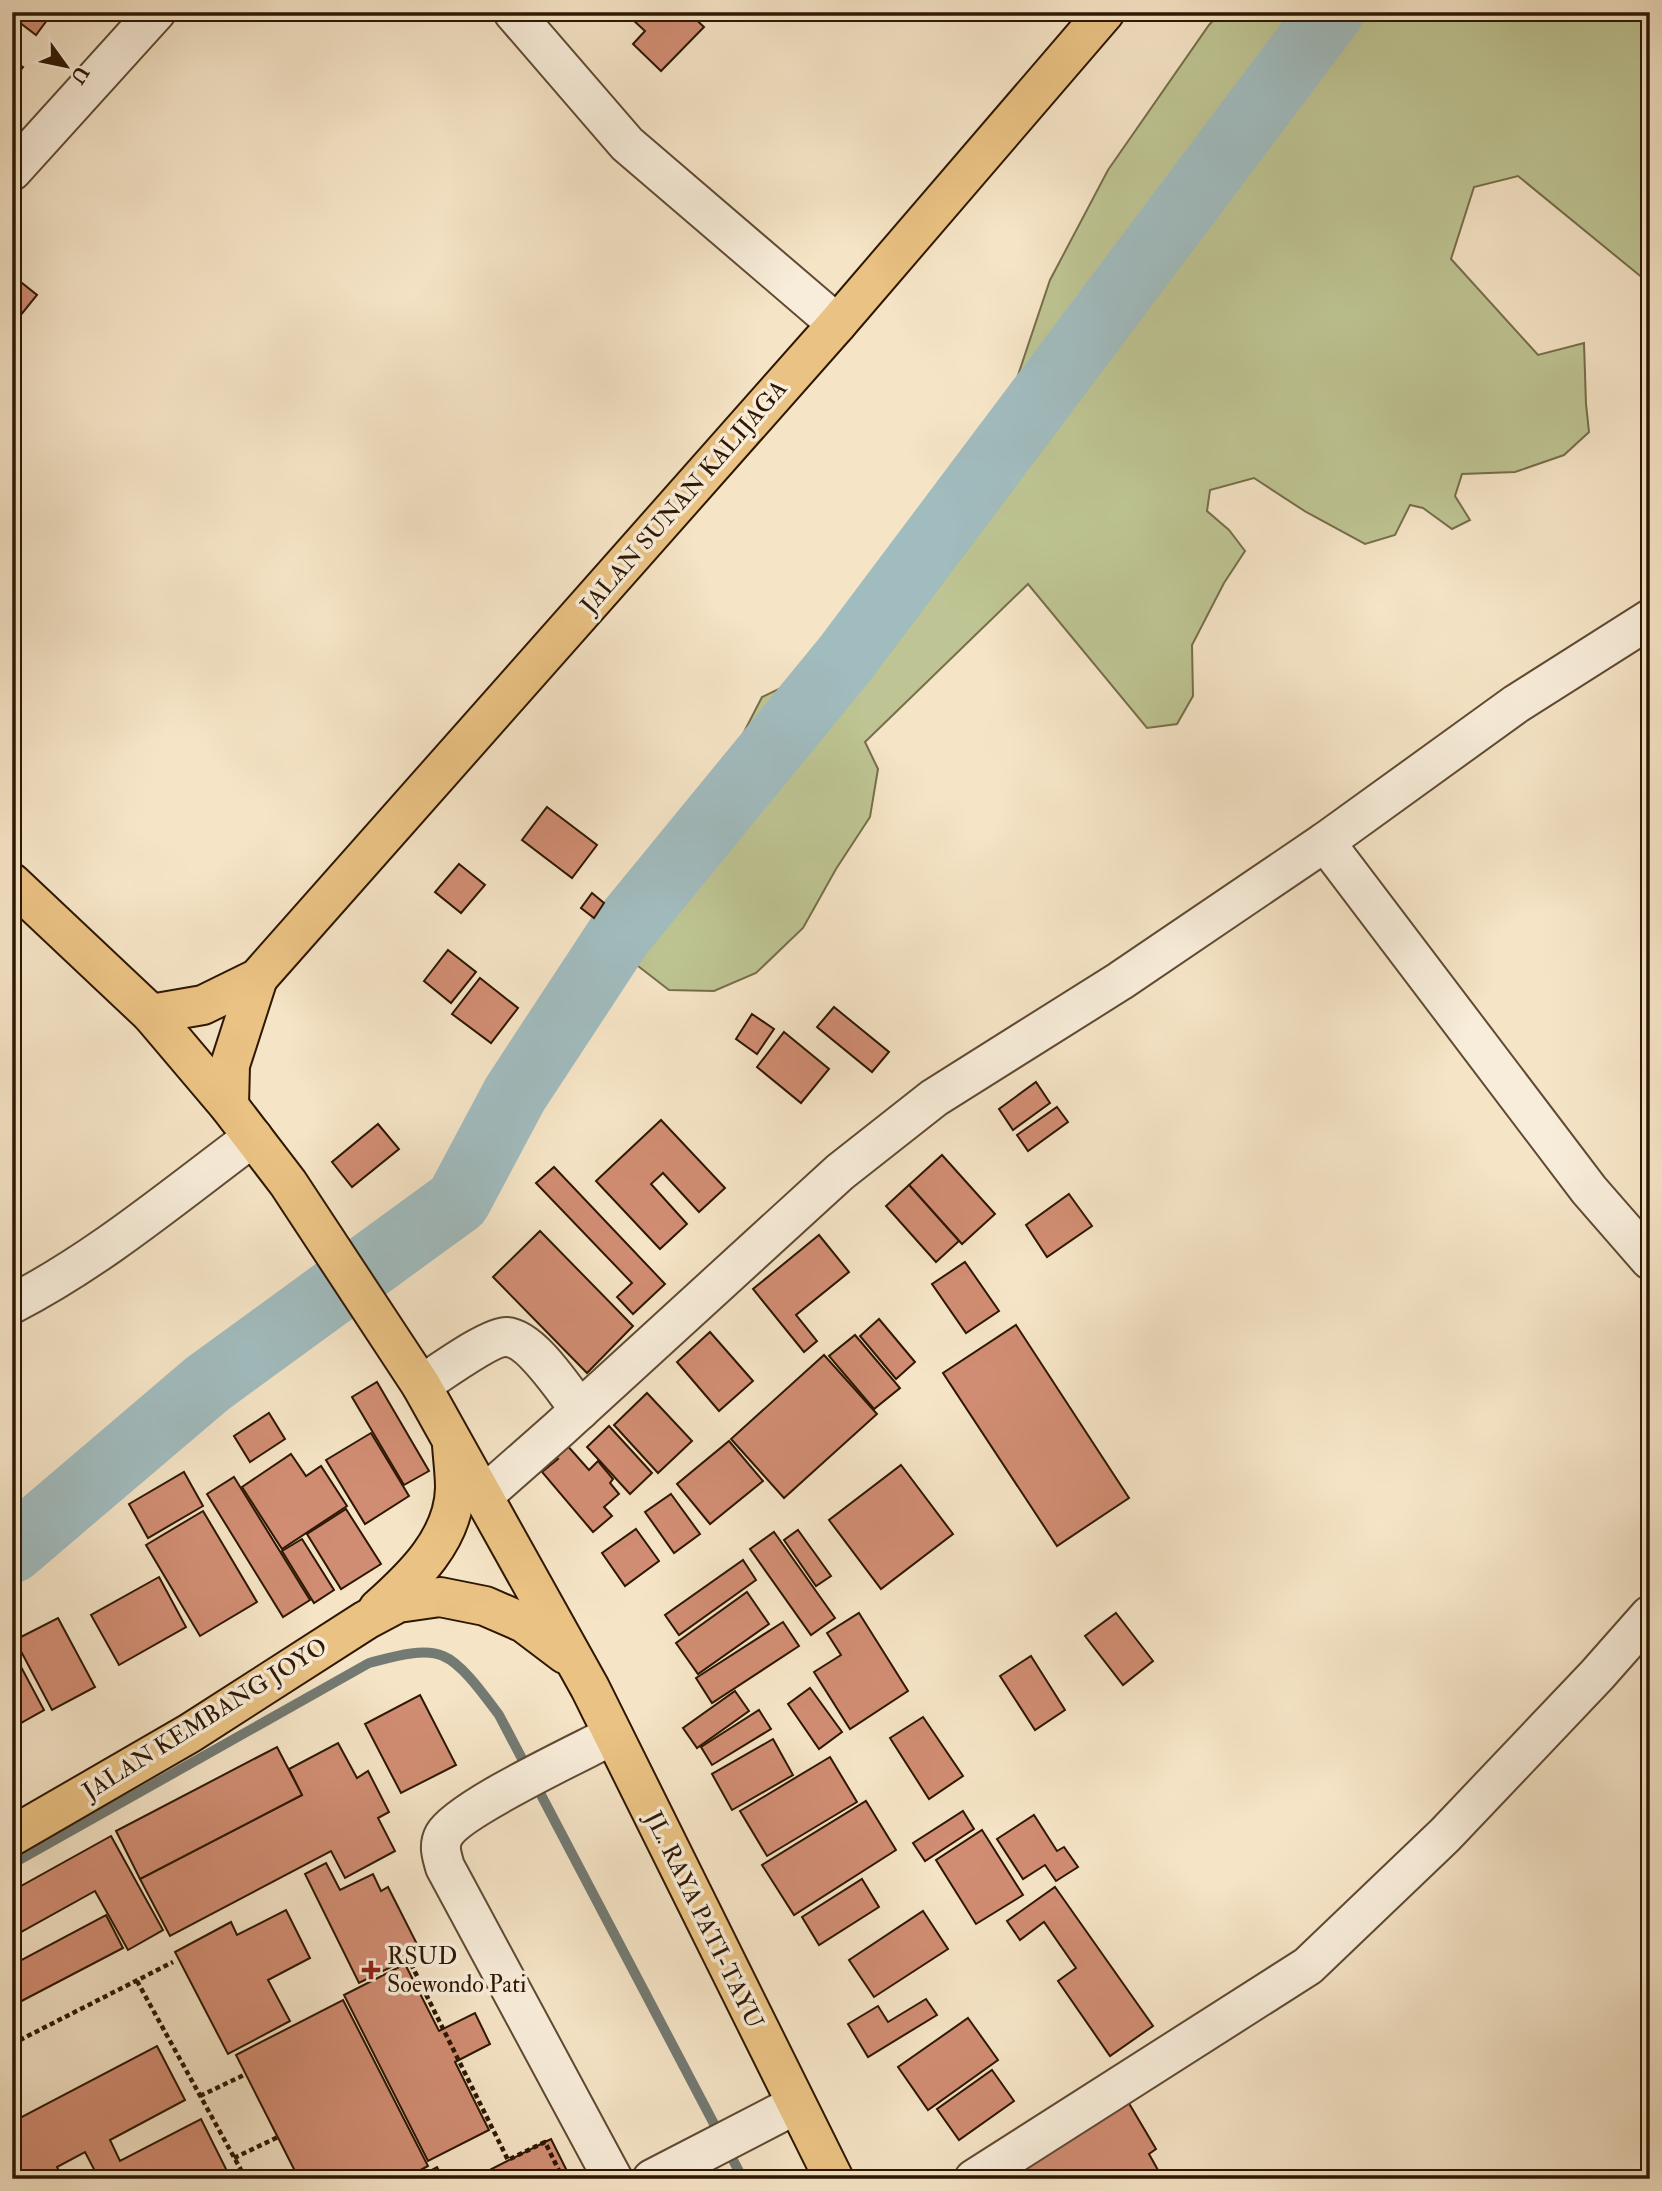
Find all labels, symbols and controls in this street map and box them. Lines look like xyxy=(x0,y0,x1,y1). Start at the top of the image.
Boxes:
north arrow xyxy=(32,32,102,102)
text: U xyxy=(65,62,94,88)
street label: JALAN SUNAN KALIJAGA xyxy=(573,374,794,621)
street label: JALAN KEMBANG JOYO xyxy=(76,1631,333,1808)
street label: JL. RAYA PATI-TAYU xyxy=(637,1805,770,2034)
place label: RSUD Soewondo Pati xyxy=(387,1941,526,2000)
marker: RSUD Soewondo Pati xyxy=(361,1960,381,1980)

